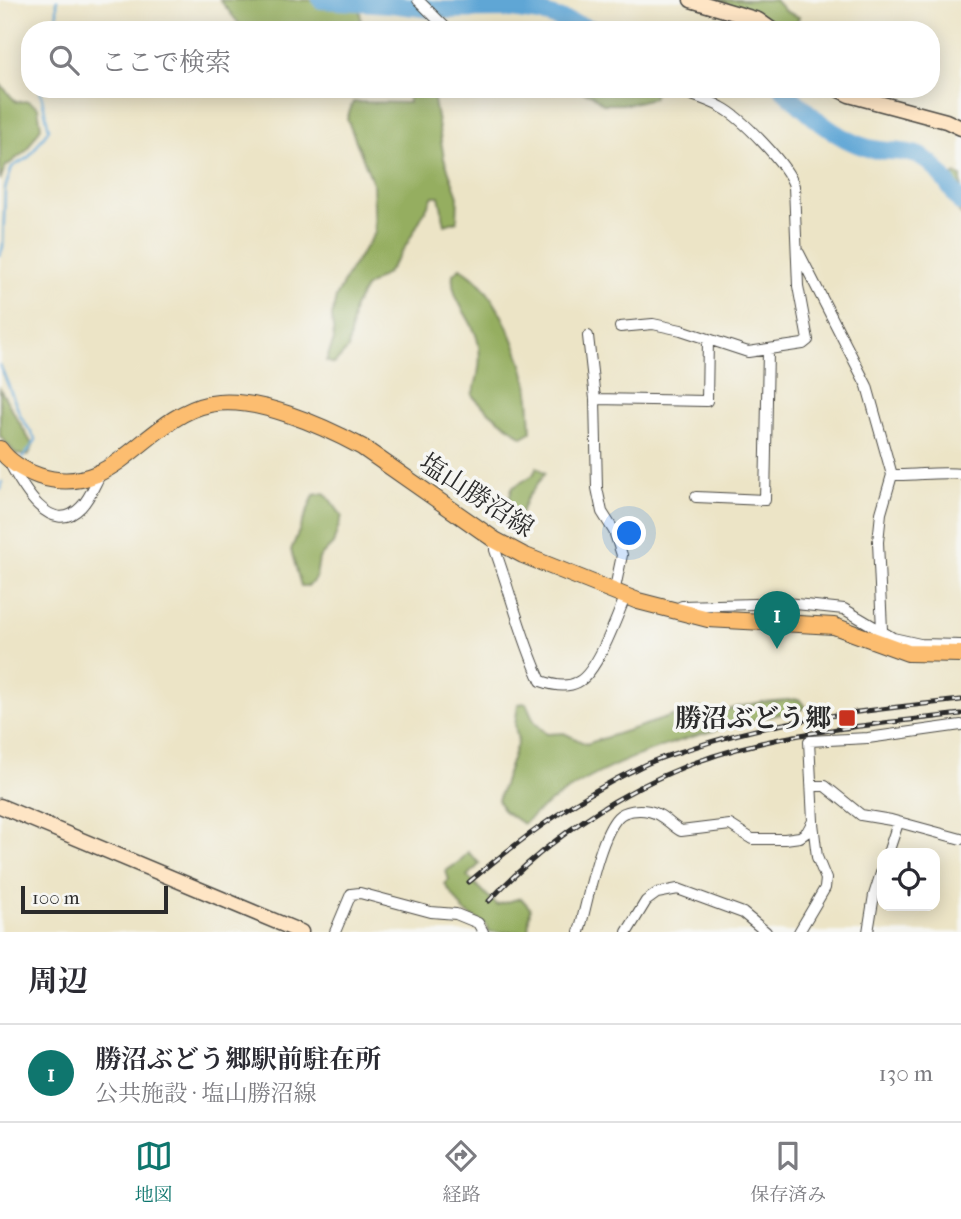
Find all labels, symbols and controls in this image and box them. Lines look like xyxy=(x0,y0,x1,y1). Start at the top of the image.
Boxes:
search box xyxy=(21,21,940,98)
icon: search xyxy=(45,41,83,79)
text: ここで検索 xyxy=(101,47,231,78)
street label: 塩山勝沼線 xyxy=(414,447,540,544)
your location xyxy=(612,516,646,550)
pin: 1 xyxy=(754,591,800,649)
place label: 勝沼ぶどう郷 xyxy=(675,703,832,734)
marker: 勝沼ぶどう郷 xyxy=(837,708,857,728)
map controls xyxy=(877,848,940,911)
button: locate xyxy=(877,848,940,911)
scale bar xyxy=(21,883,168,915)
text: 100 m xyxy=(32,887,80,909)
text: 周辺 xyxy=(28,964,88,999)
text: 勝沼ぶどう郷駅前駐在所 xyxy=(95,1044,381,1075)
text: 1 xyxy=(47,1060,55,1087)
text: 130 m xyxy=(879,1060,933,1087)
text: 公共施設 · 塩山勝沼線 xyxy=(95,1080,317,1107)
tab: 地図 xyxy=(135,1137,173,1206)
tab: 経路 xyxy=(442,1137,480,1206)
tab: 保存済み xyxy=(750,1137,826,1206)

